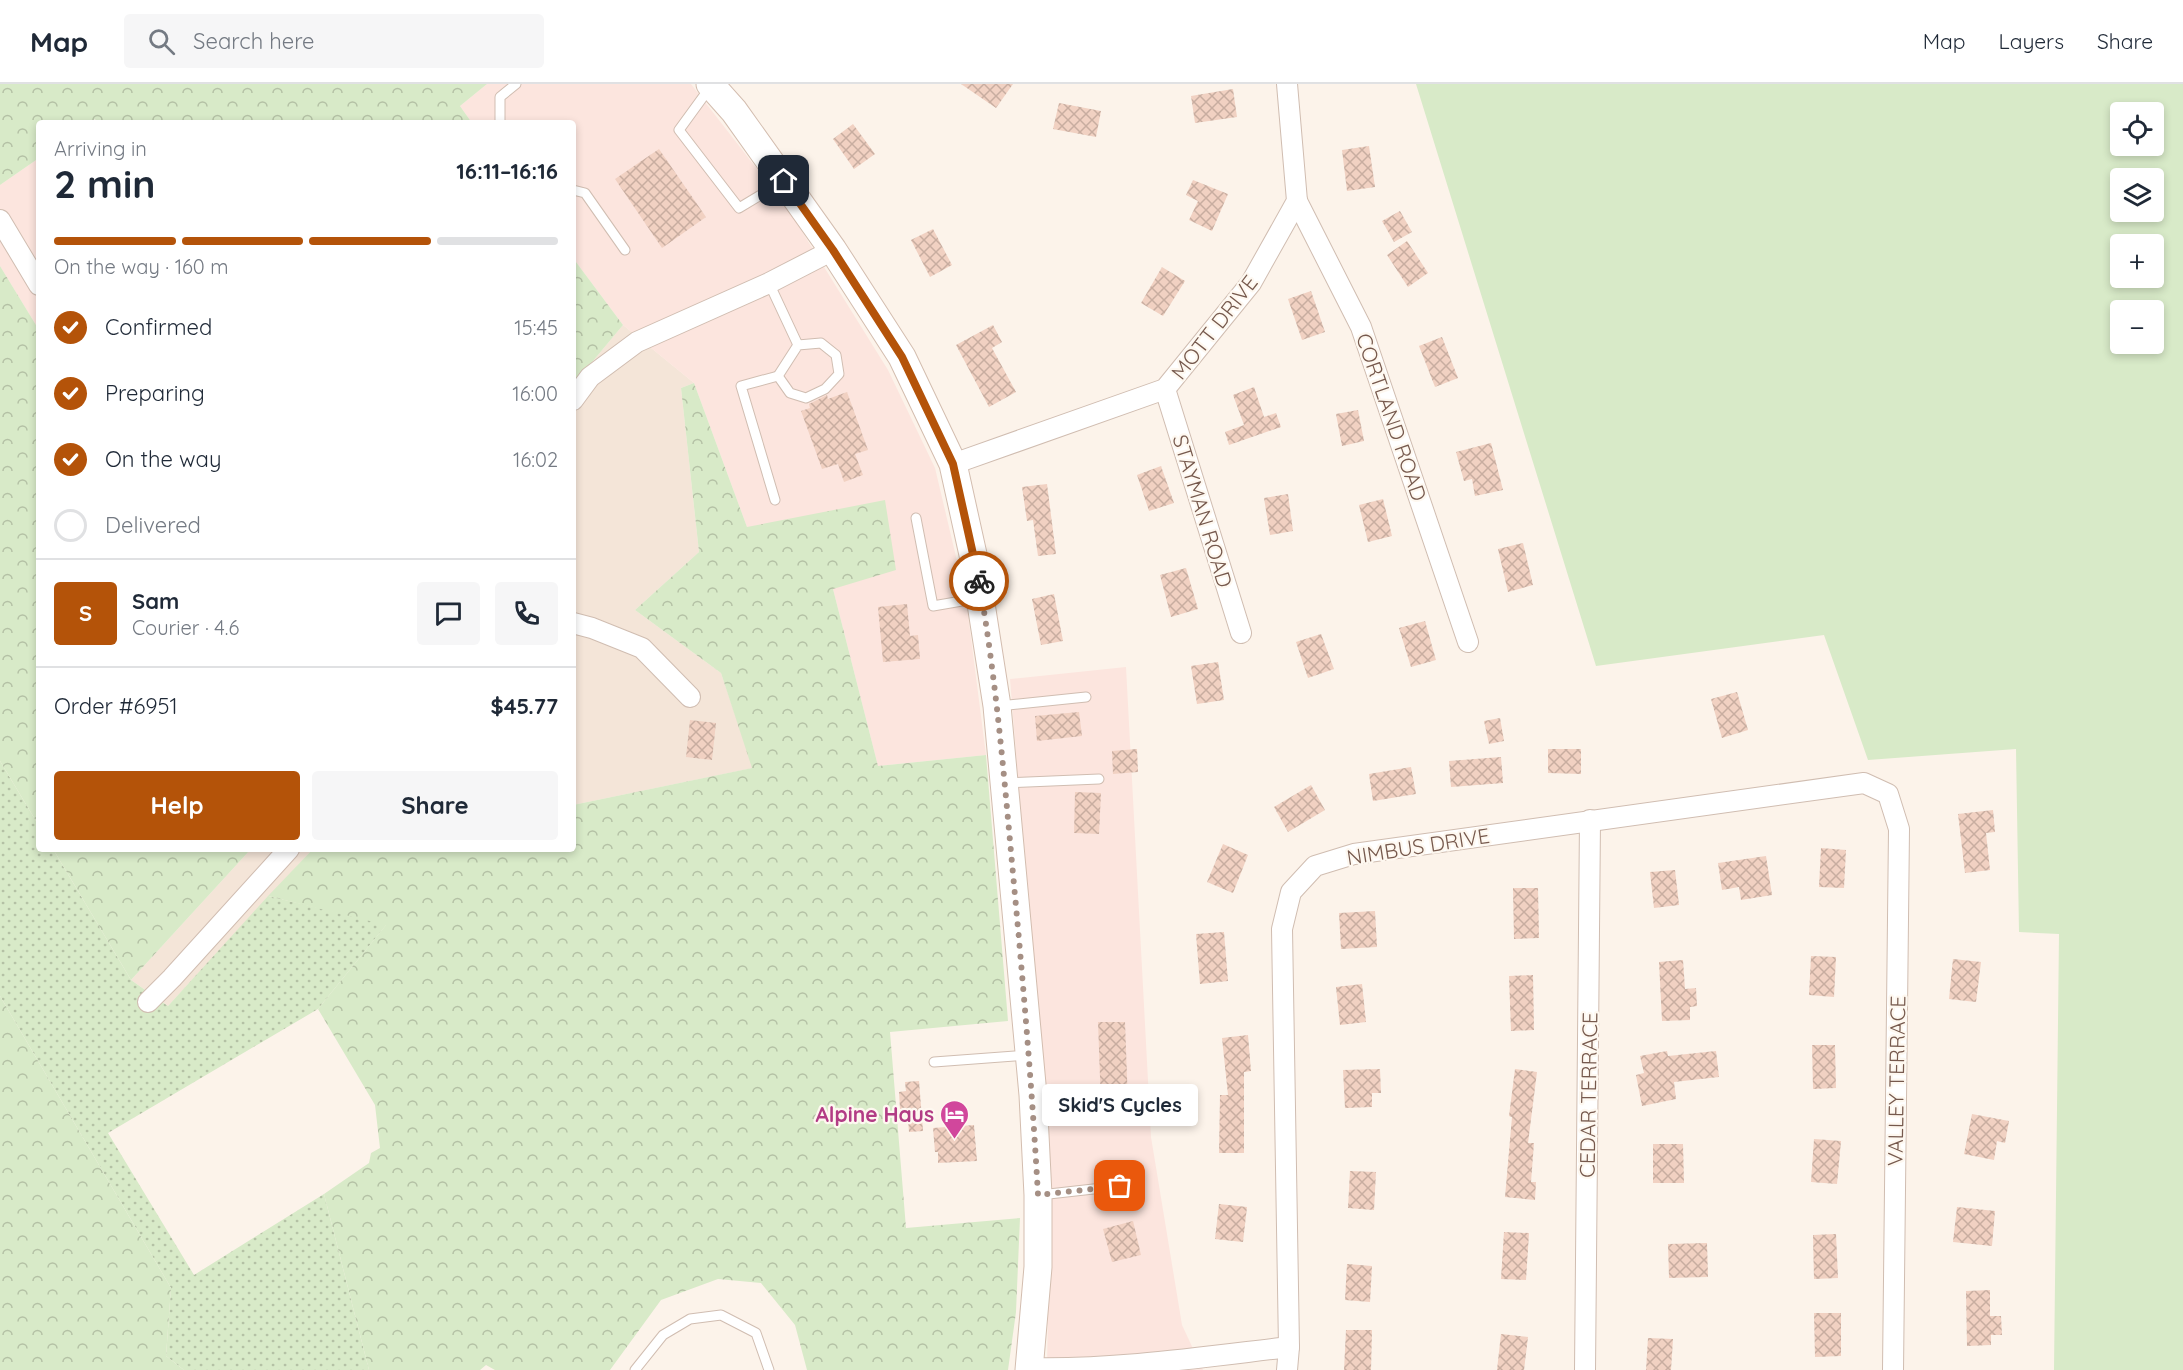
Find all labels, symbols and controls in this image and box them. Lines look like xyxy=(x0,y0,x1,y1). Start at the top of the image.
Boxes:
search box xyxy=(124,14,544,68)
text: Map xyxy=(30,24,88,59)
icon: search xyxy=(145,25,178,58)
text: Search here xyxy=(193,27,315,55)
text: Map xyxy=(1923,28,1966,54)
text: Layers xyxy=(1999,28,2064,54)
text: Share xyxy=(2097,28,2153,54)
map controls xyxy=(2110,102,2164,354)
button: locate xyxy=(2110,102,2164,156)
text: Arriving in xyxy=(54,136,147,161)
pin xyxy=(758,155,809,206)
text: 16:11–16:16 xyxy=(456,157,558,185)
text: 2 min xyxy=(54,159,156,208)
icon: home xyxy=(767,164,800,197)
button: layers xyxy=(2110,168,2164,222)
button: + xyxy=(2110,234,2164,288)
text: On the way · 160 m xyxy=(54,254,228,279)
street label: MOTT DRIVE xyxy=(1165,270,1263,384)
button: − xyxy=(2110,300,2164,354)
icon: check xyxy=(54,311,87,344)
text: Confirmed xyxy=(105,313,212,341)
text: 15:45 xyxy=(514,315,558,340)
street label: CORTLAND ROAD xyxy=(1351,330,1433,504)
icon: check xyxy=(54,377,87,410)
text: Preparing xyxy=(105,379,205,407)
text: 16:00 xyxy=(512,381,558,406)
street label: STAYMAN ROAD xyxy=(1167,431,1239,591)
icon: check xyxy=(54,443,87,476)
text: On the way xyxy=(105,445,221,473)
text: 16:02 xyxy=(513,447,558,472)
text: Delivered xyxy=(105,511,201,539)
courier xyxy=(949,551,1009,611)
icon: bike xyxy=(963,565,996,598)
button: chat xyxy=(417,582,480,645)
button: phone xyxy=(495,582,558,645)
text: Sam xyxy=(132,587,179,615)
text: S xyxy=(79,599,92,627)
text: Courier · 4.6 xyxy=(132,615,239,640)
text: Order #6951 xyxy=(54,692,178,720)
text: $45.77 xyxy=(491,692,558,720)
button: Help xyxy=(54,771,300,840)
button: Share xyxy=(312,771,558,840)
street label: NIMBUS DRIVE xyxy=(1345,822,1491,870)
street label: VALLEY TERRACE xyxy=(1882,996,1910,1166)
street label: CEDAR TERRACE xyxy=(1574,1012,1602,1178)
callout: Skid'S Cycles xyxy=(1042,1084,1198,1126)
text: Skid'S Cycles xyxy=(1058,1092,1182,1117)
hotel icon: Alpine Haus xyxy=(939,1098,971,1140)
place label: Alpine Haus xyxy=(815,1101,934,1127)
pin xyxy=(1094,1160,1145,1211)
icon: bag xyxy=(1103,1169,1136,1202)

